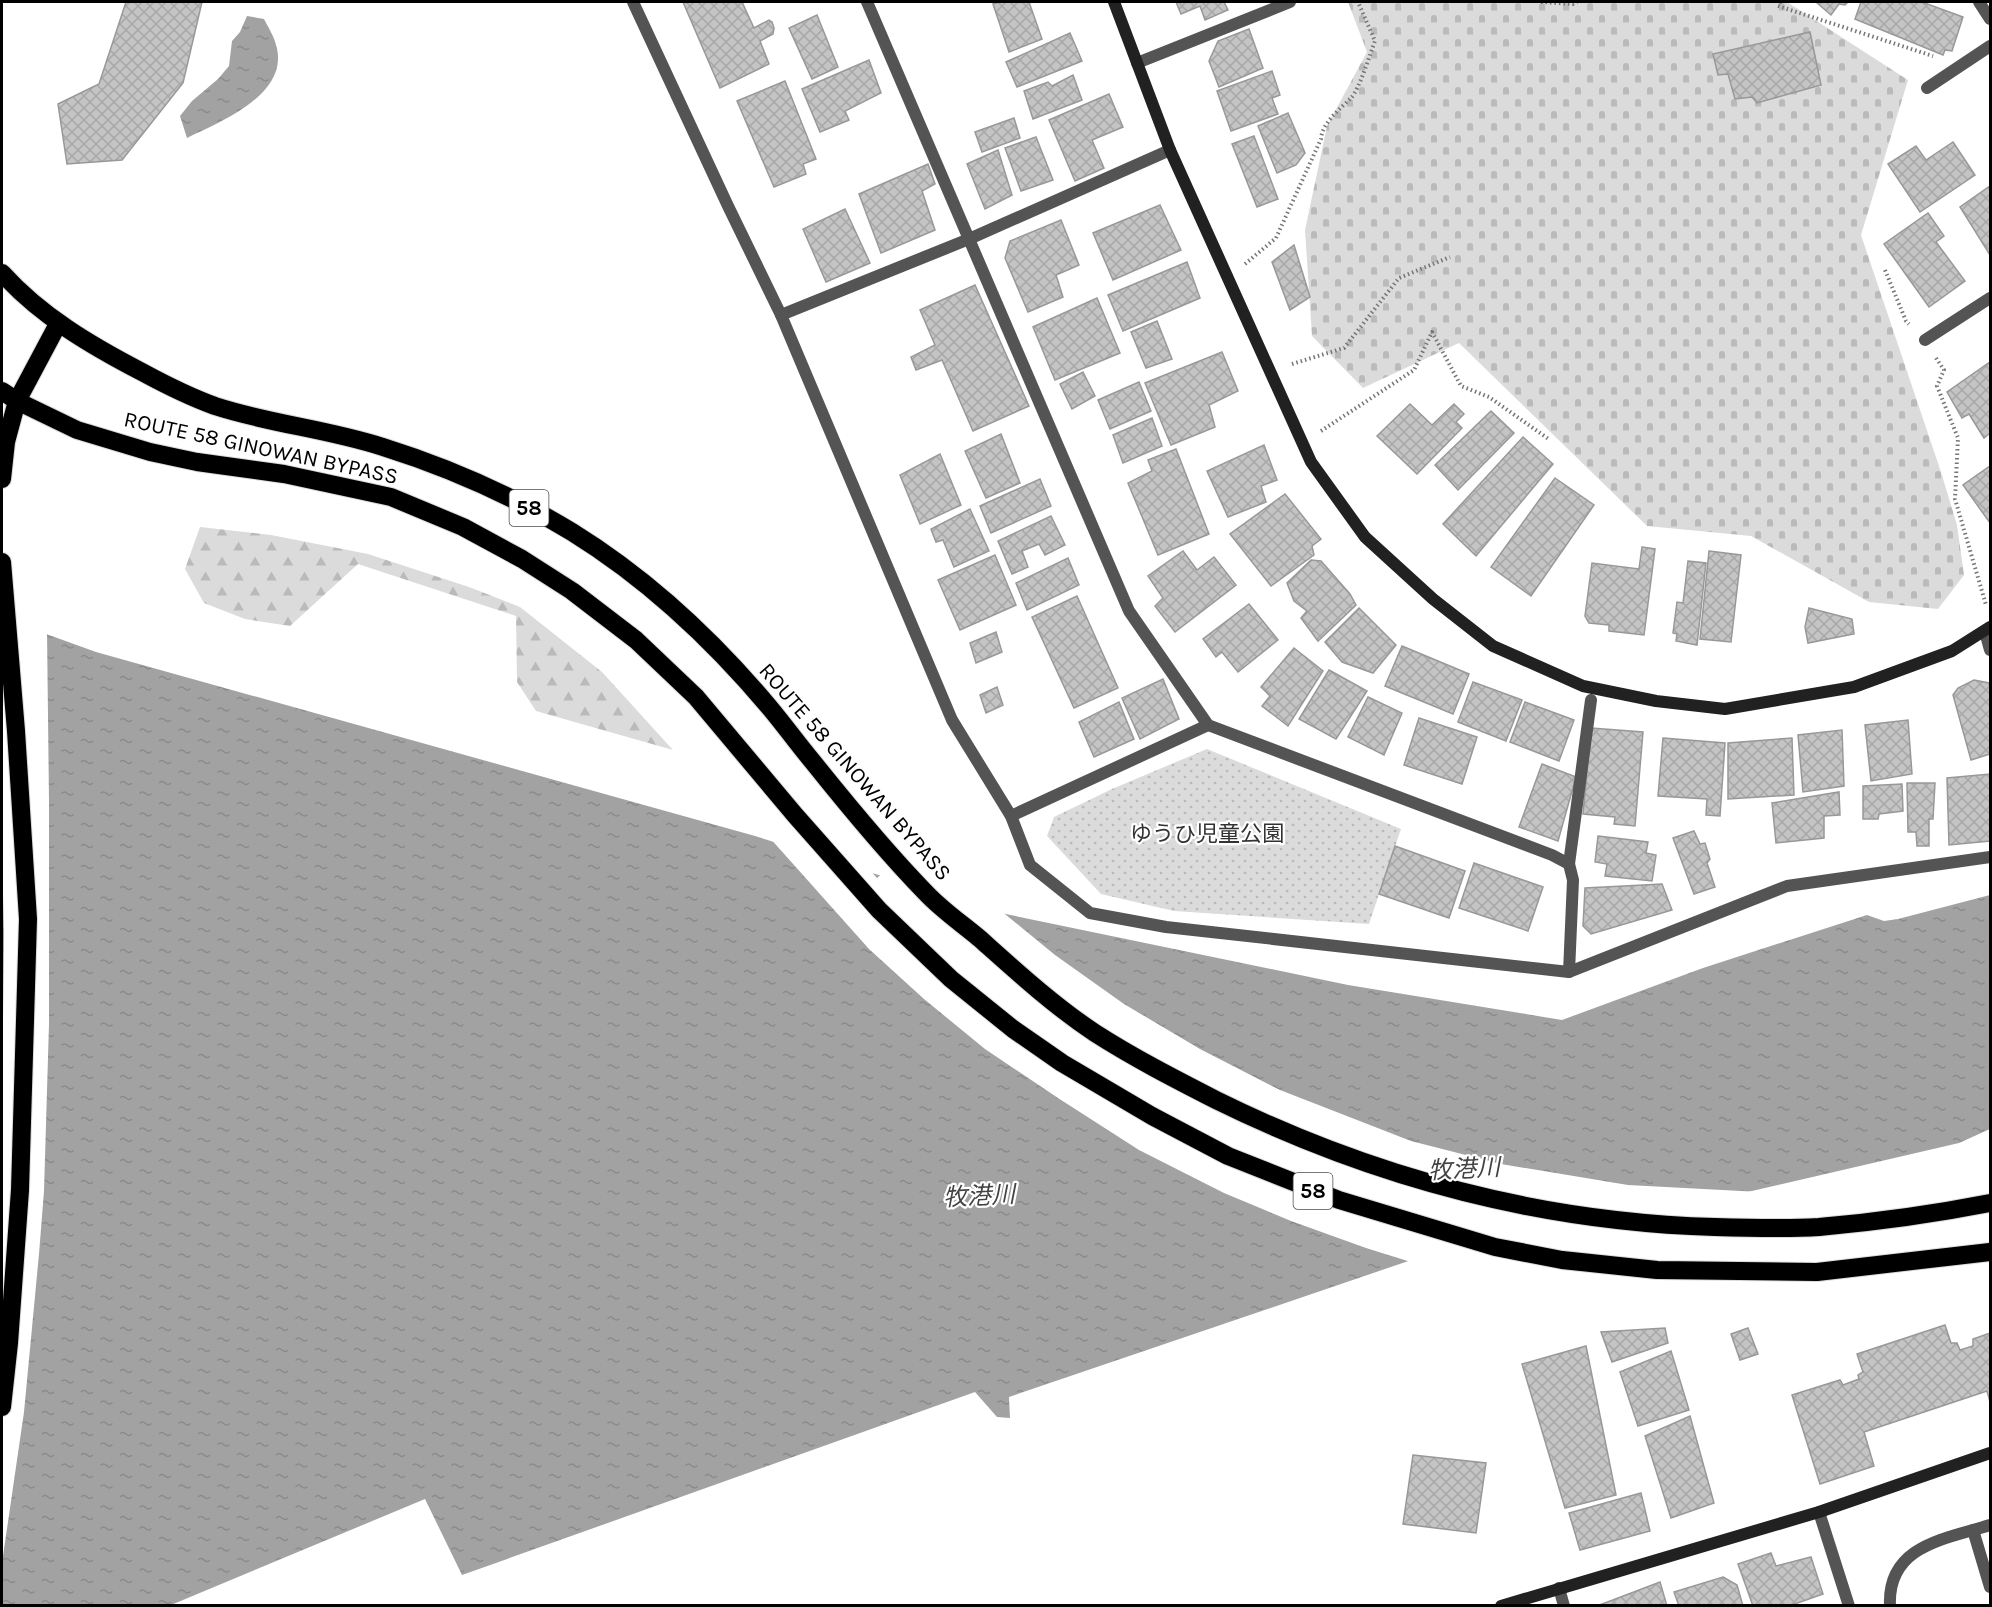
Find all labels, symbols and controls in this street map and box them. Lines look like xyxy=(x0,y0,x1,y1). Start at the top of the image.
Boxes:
street label: ROUTE 58 GINOWAN BYPASS xyxy=(122,406,400,490)
road number: 58 xyxy=(510,490,548,526)
street label: ROUTE 58 GINOWAN BYPASS xyxy=(753,658,957,886)
park label: ゆうひ児童公園 xyxy=(1130,821,1284,847)
water label: 牧港川 xyxy=(1427,1153,1504,1185)
road number: 58 xyxy=(1294,1173,1332,1209)
water label: 牧港川 xyxy=(942,1180,1019,1212)

